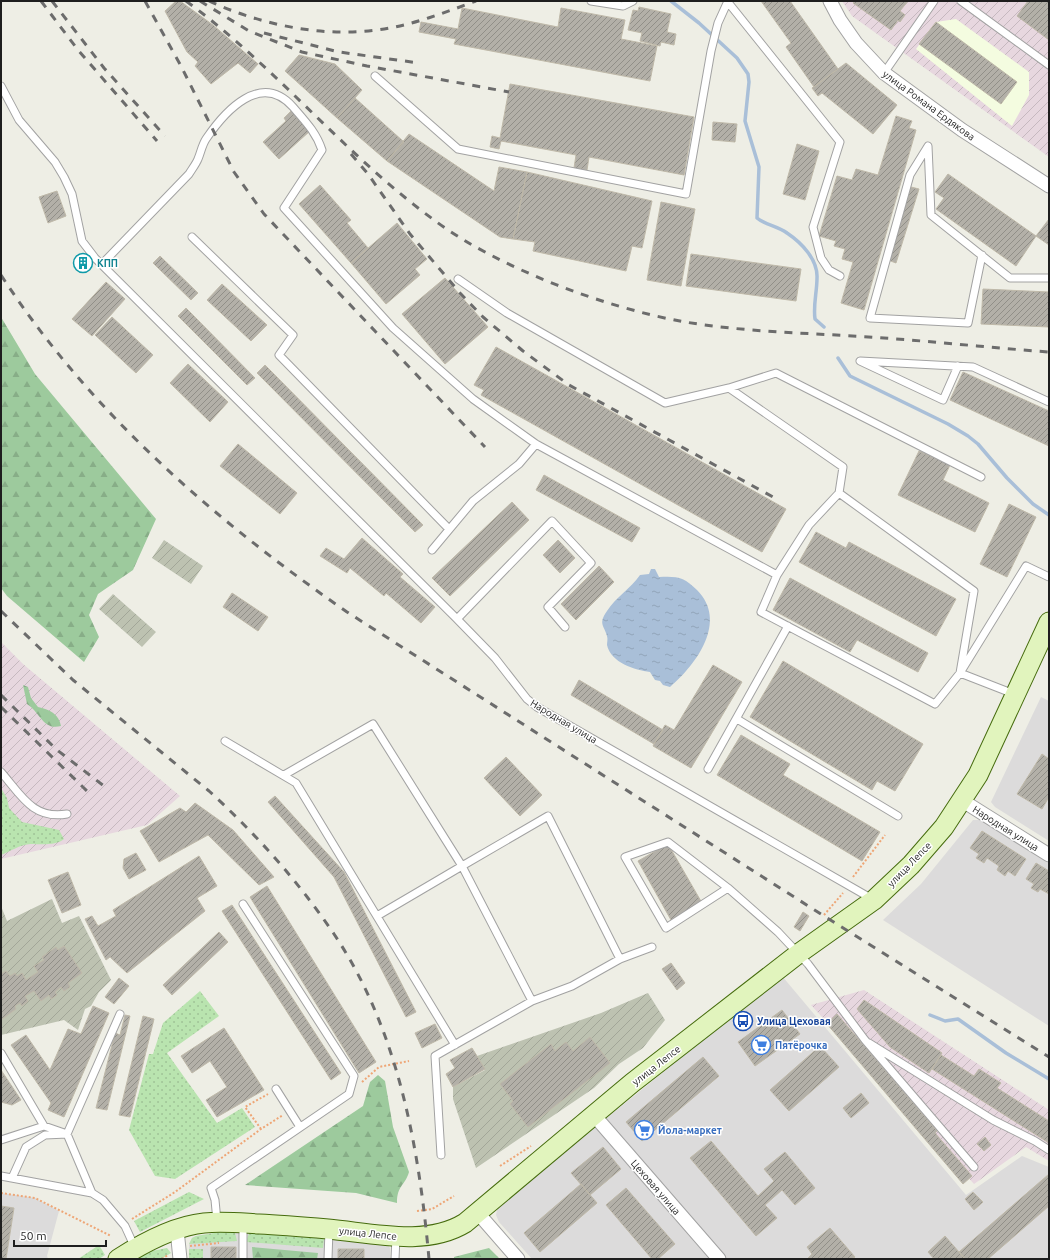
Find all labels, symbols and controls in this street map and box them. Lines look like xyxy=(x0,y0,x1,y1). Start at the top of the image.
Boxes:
street label: улица Романа Ердякова xyxy=(880,68,977,143)
building icon: КПП xyxy=(72,252,94,274)
place label: КПП xyxy=(97,258,118,269)
street label: Народная улица xyxy=(528,697,599,746)
street label: Народная улица xyxy=(971,804,1041,853)
street label: улица Лепсе xyxy=(885,840,933,889)
bus stop icon: Улица Цеховая xyxy=(732,1010,754,1032)
place label: Улица Цеховая xyxy=(757,1016,831,1027)
supermarket icon: Пятёрочка xyxy=(750,1034,772,1056)
place label: Пятёрочка xyxy=(775,1040,827,1051)
street label: улица Лепсе xyxy=(630,1043,683,1088)
supermarket icon: Йола-маркет xyxy=(633,1119,655,1141)
place label: Йола-маркет xyxy=(658,1124,722,1136)
street label: Цеховая улица xyxy=(629,1158,682,1217)
scale bar xyxy=(14,1222,106,1248)
street label: улица Лепсе xyxy=(339,1225,397,1242)
text: 50 m xyxy=(20,1229,47,1242)

